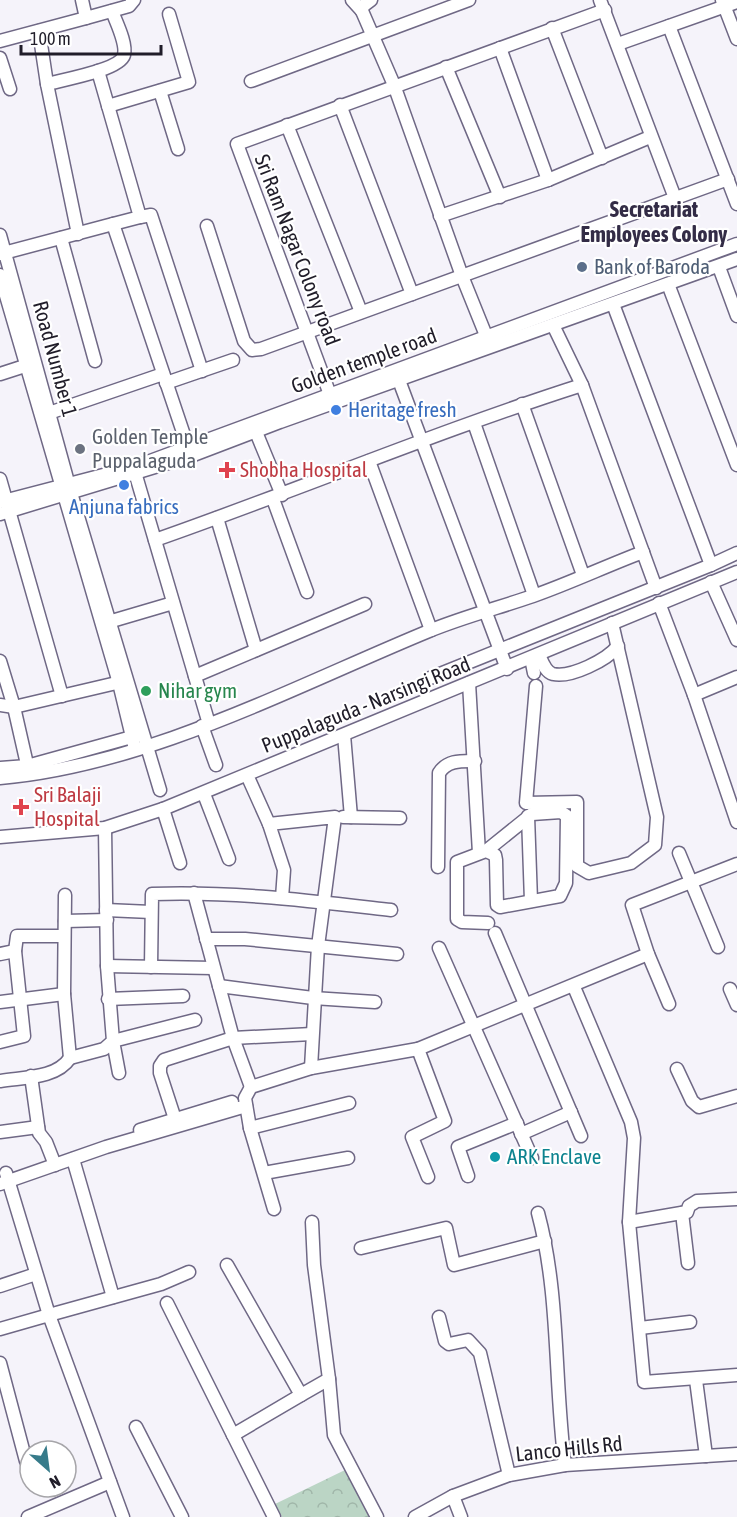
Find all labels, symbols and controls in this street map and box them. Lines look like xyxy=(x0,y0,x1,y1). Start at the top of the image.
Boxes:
scale bar xyxy=(21,18,160,56)
text: 100 m xyxy=(30,28,71,49)
street label: Sri Ram Nagar Colony road xyxy=(250,151,345,349)
district label: Secretariat Employees Colony xyxy=(581,196,727,247)
place label: Bank of Baroda xyxy=(594,254,710,278)
marker: Bank of Baroda xyxy=(575,260,589,274)
street label: Road Number 1 xyxy=(29,298,83,419)
street label: Golden temple road xyxy=(288,323,440,397)
place label: Heritage fresh xyxy=(348,397,457,421)
marker: Heritage fresh xyxy=(329,403,343,417)
place label: Golden Temple Puppalaguda xyxy=(92,424,208,472)
marker: Golden Temple Puppalaguda xyxy=(73,442,87,456)
place label: Shobha Hospital xyxy=(240,457,368,481)
marker: Shobha Hospital xyxy=(218,461,236,479)
marker: Anjuna fabrics xyxy=(117,478,131,492)
place label: Anjuna fabrics xyxy=(69,494,179,518)
street label: Puppalaguda - Narsingi Road xyxy=(258,651,473,757)
place label: Nihar gym xyxy=(158,678,237,702)
marker: Nihar gym xyxy=(139,684,153,698)
place label: Sri Balaji Hospital xyxy=(34,782,101,830)
marker: Sri Balaji Hospital xyxy=(12,798,30,816)
place label: ARK Enclave xyxy=(507,1144,601,1168)
marker: ARK Enclave xyxy=(488,1150,502,1164)
street label: Lanco Hills Rd xyxy=(514,1430,624,1466)
north arrow xyxy=(18,1439,78,1499)
text: N xyxy=(47,1472,63,1492)

